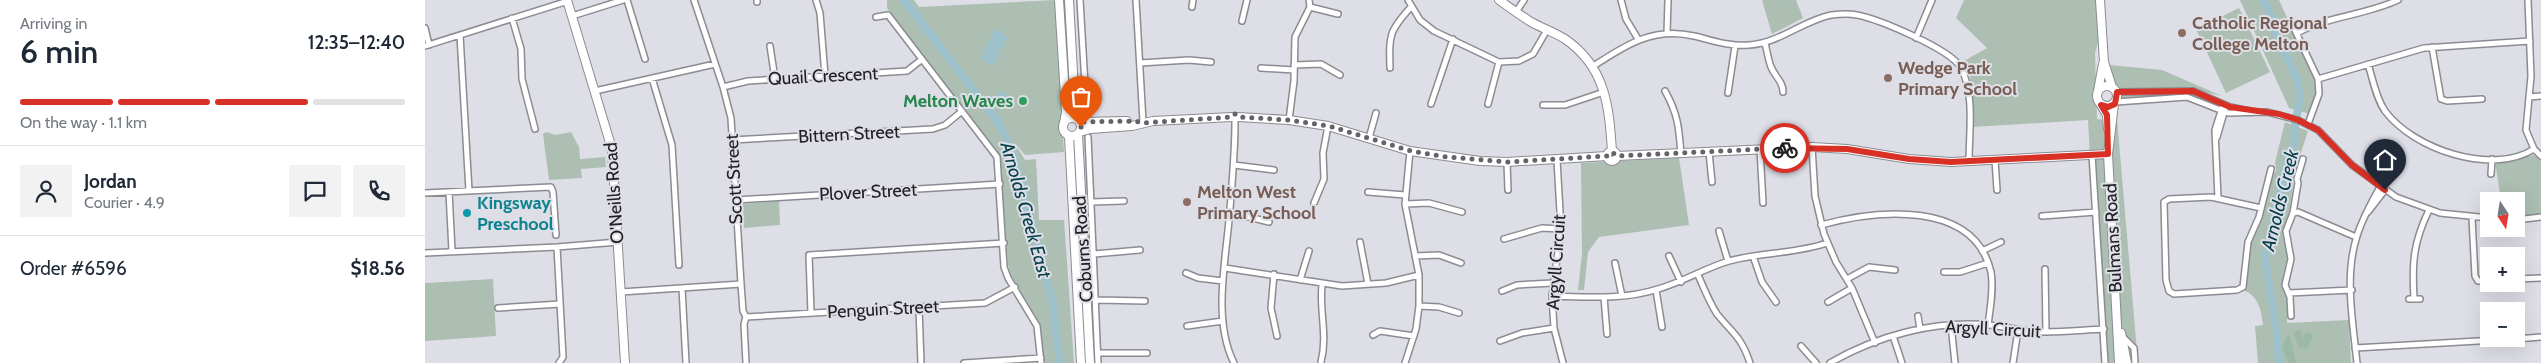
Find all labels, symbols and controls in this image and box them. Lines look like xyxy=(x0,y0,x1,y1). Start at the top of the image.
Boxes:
place label: Catholic Regional College Melton xyxy=(2192,12,2328,55)
text: Arriving in xyxy=(20,14,87,33)
marker: Catholic Regional College Melton xyxy=(2176,27,2188,39)
text: 12:35–12:40 xyxy=(308,31,405,54)
text: 6 min xyxy=(20,32,98,71)
place label: Wedge Park Primary School xyxy=(1898,57,2017,100)
street label: Quail Crescent xyxy=(767,62,879,90)
marker: Wedge Park Primary School xyxy=(1882,72,1894,84)
pin xyxy=(1060,76,1102,127)
icon: bag xyxy=(1067,83,1095,111)
place label: Melton Waves xyxy=(903,90,1013,112)
marker: Melton Waves xyxy=(1017,95,1029,107)
text: On the way · 1.1 km xyxy=(20,113,147,132)
street label: Bittern Street xyxy=(798,120,900,148)
courier xyxy=(1760,123,1810,173)
street label: Scott Street xyxy=(721,133,747,225)
icon: bike xyxy=(1771,134,1799,162)
water label: Arnolds Creek East xyxy=(995,138,1057,282)
pin xyxy=(2364,139,2406,190)
street label: O'Neills Road xyxy=(599,142,629,244)
water label: Arnolds Creek xyxy=(2256,146,2304,254)
icon: home xyxy=(2371,146,2399,174)
button: person xyxy=(20,165,72,217)
button: chat xyxy=(289,165,341,217)
button: phone xyxy=(353,165,405,217)
text: Jordan xyxy=(84,170,137,193)
street label: Plover Street xyxy=(818,178,918,206)
place label: Melton West Primary School xyxy=(1197,181,1316,224)
street label: Bulmans Road xyxy=(2099,183,2127,293)
place label: Kingsway Preschool xyxy=(477,192,554,235)
north arrow xyxy=(2480,192,2525,238)
map controls xyxy=(2480,192,2525,347)
text: Courier · 4.9 xyxy=(84,193,165,212)
street label: Coburns Road xyxy=(1068,195,1098,303)
marker: Melton West Primary School xyxy=(1181,196,1193,208)
marker: Kingsway Preschool xyxy=(461,207,473,219)
street label: Argyll Circuit xyxy=(1542,214,1570,310)
button: + xyxy=(2480,247,2525,292)
text: Order #6596 xyxy=(20,257,127,280)
text: $18.56 xyxy=(350,257,405,280)
street label: Penguin Street xyxy=(827,295,939,323)
button: − xyxy=(2480,302,2525,347)
street label: Argyll Circuit xyxy=(1945,316,2041,342)

